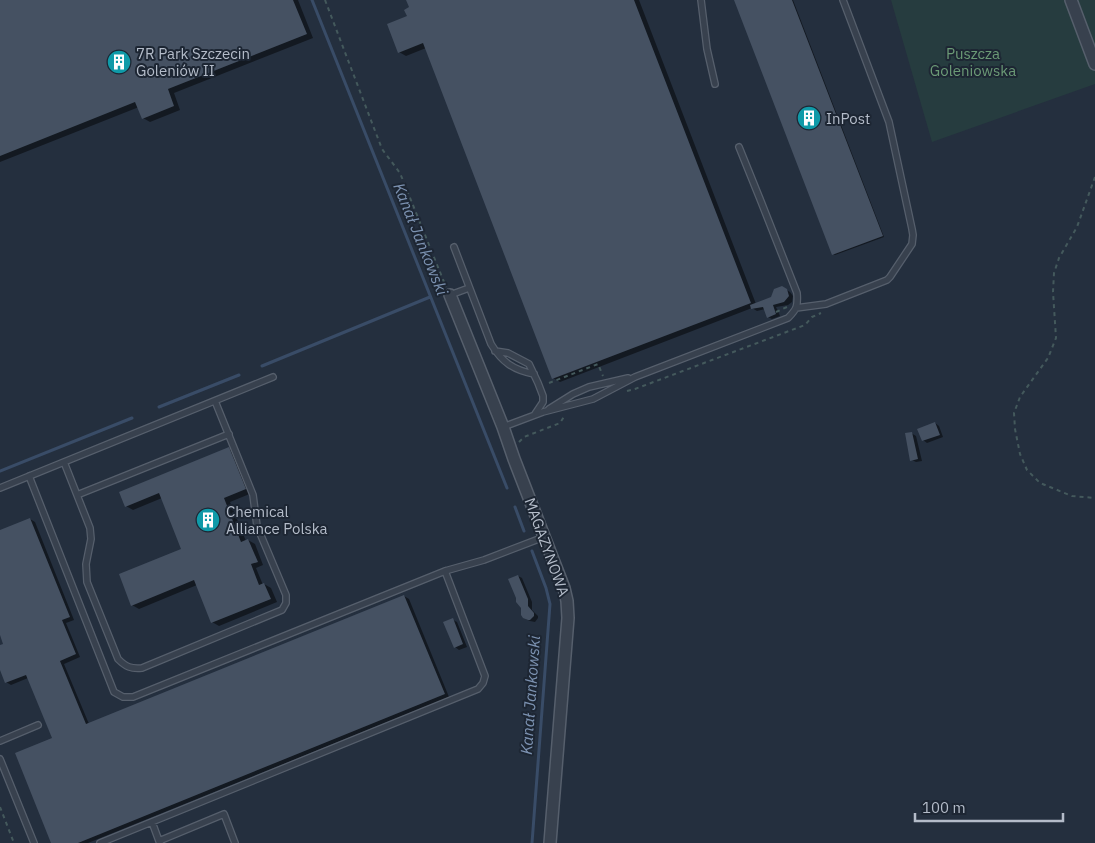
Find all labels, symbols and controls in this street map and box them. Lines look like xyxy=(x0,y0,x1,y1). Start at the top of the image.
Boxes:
place label: 7R Park Szczecin Goleniów II xyxy=(136,44,250,80)
park label: Puszcza Goleniowska xyxy=(930,44,1016,80)
building icon: 7R Park Szczecin Goleniów II xyxy=(106,49,132,75)
building icon: InPost xyxy=(796,105,822,131)
place label: InPost xyxy=(826,109,870,128)
water label: Kanał Jankowski xyxy=(389,180,453,299)
street label: MAGAZYNOWA xyxy=(520,495,574,599)
place label: Chemical Alliance Polska xyxy=(226,502,328,538)
building icon: Chemical Alliance Polska xyxy=(195,507,221,533)
water label: Kanał Jankowski xyxy=(516,634,544,755)
scale bar xyxy=(915,790,1062,822)
text: 100 m xyxy=(922,798,966,817)

